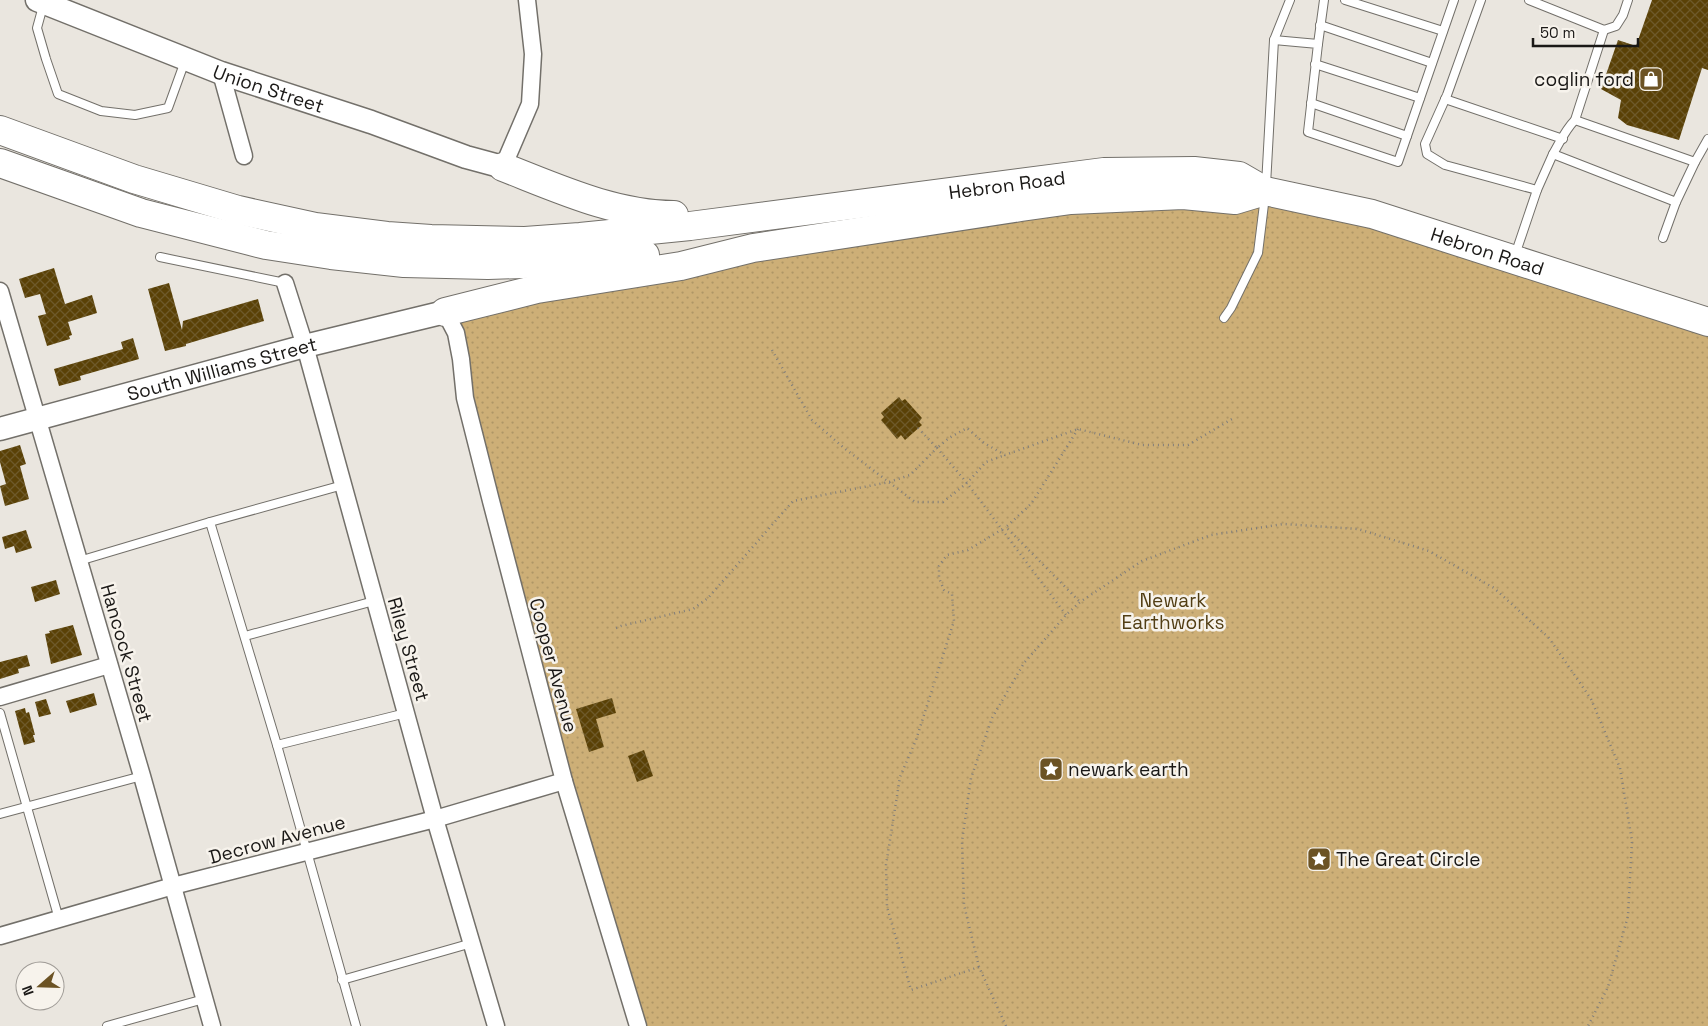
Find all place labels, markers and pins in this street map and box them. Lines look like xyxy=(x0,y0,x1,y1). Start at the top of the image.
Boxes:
shop icon: coglin ford xyxy=(1638,66,1664,92)
place label: coglin ford xyxy=(1534,67,1634,92)
place icon: newark earth xyxy=(1038,756,1064,782)
place label: newark earth xyxy=(1068,757,1189,782)
place icon: The Great Circle xyxy=(1306,846,1332,872)
place label: The Great Circle xyxy=(1336,847,1480,872)

